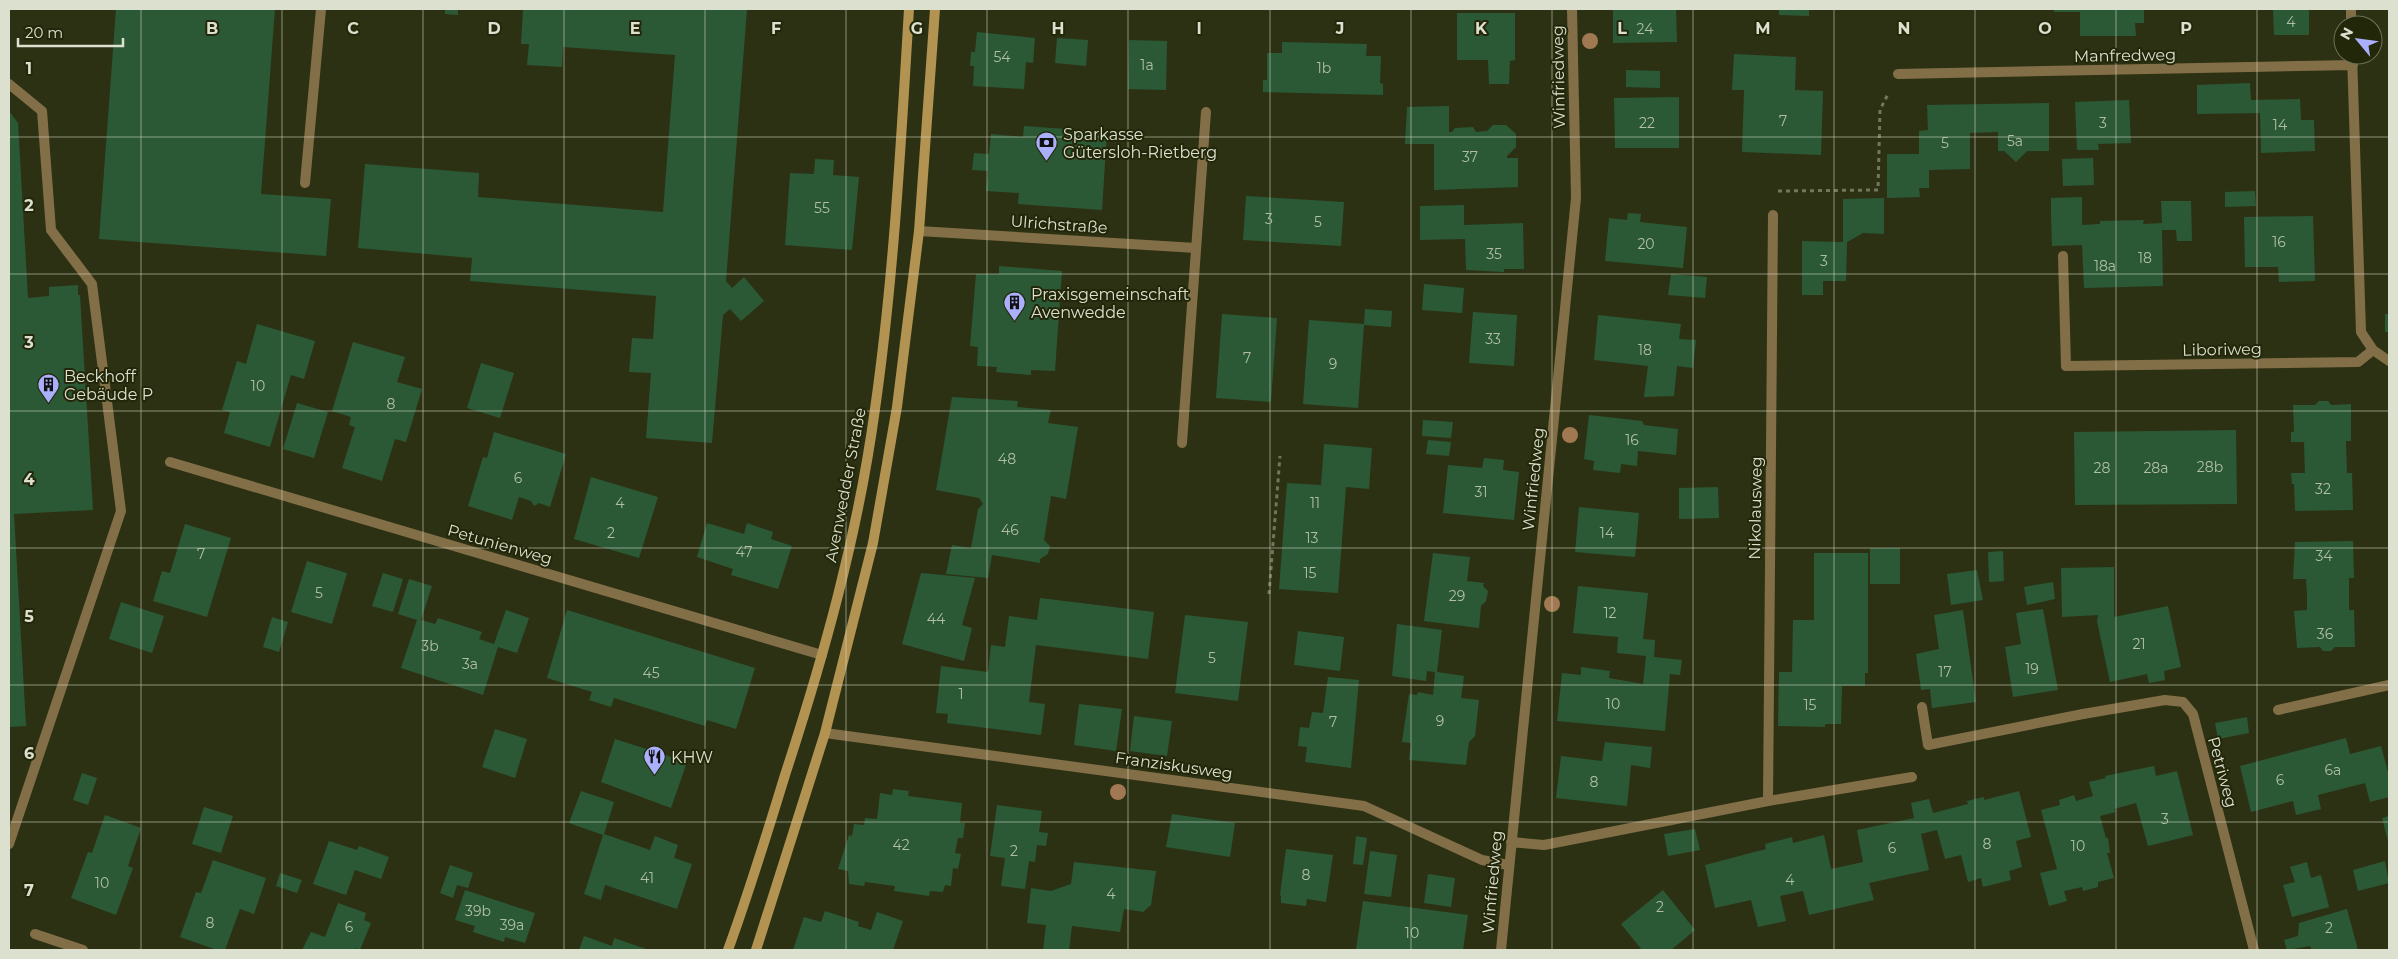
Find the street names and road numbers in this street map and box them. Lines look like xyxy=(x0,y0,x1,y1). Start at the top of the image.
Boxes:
street label: Winfriedweg xyxy=(1548,25,1569,129)
street label: Manfredweg xyxy=(2074,45,2176,66)
street label: Ulrichstraße xyxy=(1010,212,1108,237)
street label: Liboriweg xyxy=(2182,339,2262,360)
street label: Avenwedder Straße xyxy=(821,406,870,564)
street label: Winfriedweg xyxy=(1519,427,1548,532)
street label: Nikolausweg xyxy=(1745,456,1766,560)
street label: Petunienweg xyxy=(445,520,554,569)
street label: Petriweg xyxy=(2204,735,2241,810)
street label: Franziskusweg xyxy=(1114,748,1234,783)
street label: Winfriedweg xyxy=(1479,830,1506,934)

